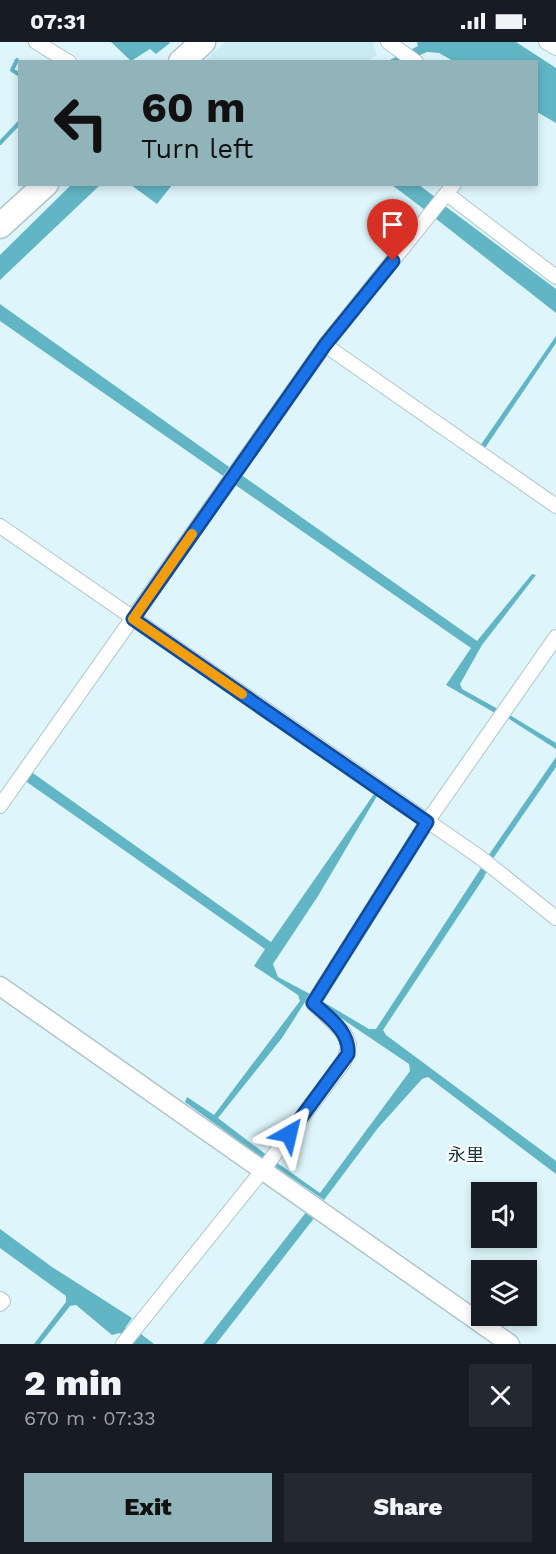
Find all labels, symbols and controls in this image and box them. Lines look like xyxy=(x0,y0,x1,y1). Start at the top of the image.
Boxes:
text: 07:31 xyxy=(30,9,86,34)
text: 60 m xyxy=(141,83,245,132)
icon: left xyxy=(42,84,120,162)
text: Turn left xyxy=(141,133,253,165)
pin xyxy=(367,199,418,261)
icon: arrive xyxy=(376,208,409,241)
position arrow xyxy=(257,1102,321,1166)
district label: 永里 xyxy=(448,1144,484,1165)
map controls xyxy=(471,1182,537,1326)
button: sound xyxy=(471,1182,537,1248)
button: layers xyxy=(471,1260,537,1326)
text: 2 min xyxy=(24,1362,122,1404)
button: close xyxy=(469,1364,532,1427)
text: 670 m · 07:33 xyxy=(24,1406,156,1430)
button: Exit xyxy=(24,1473,272,1542)
button: Share xyxy=(284,1473,532,1542)

